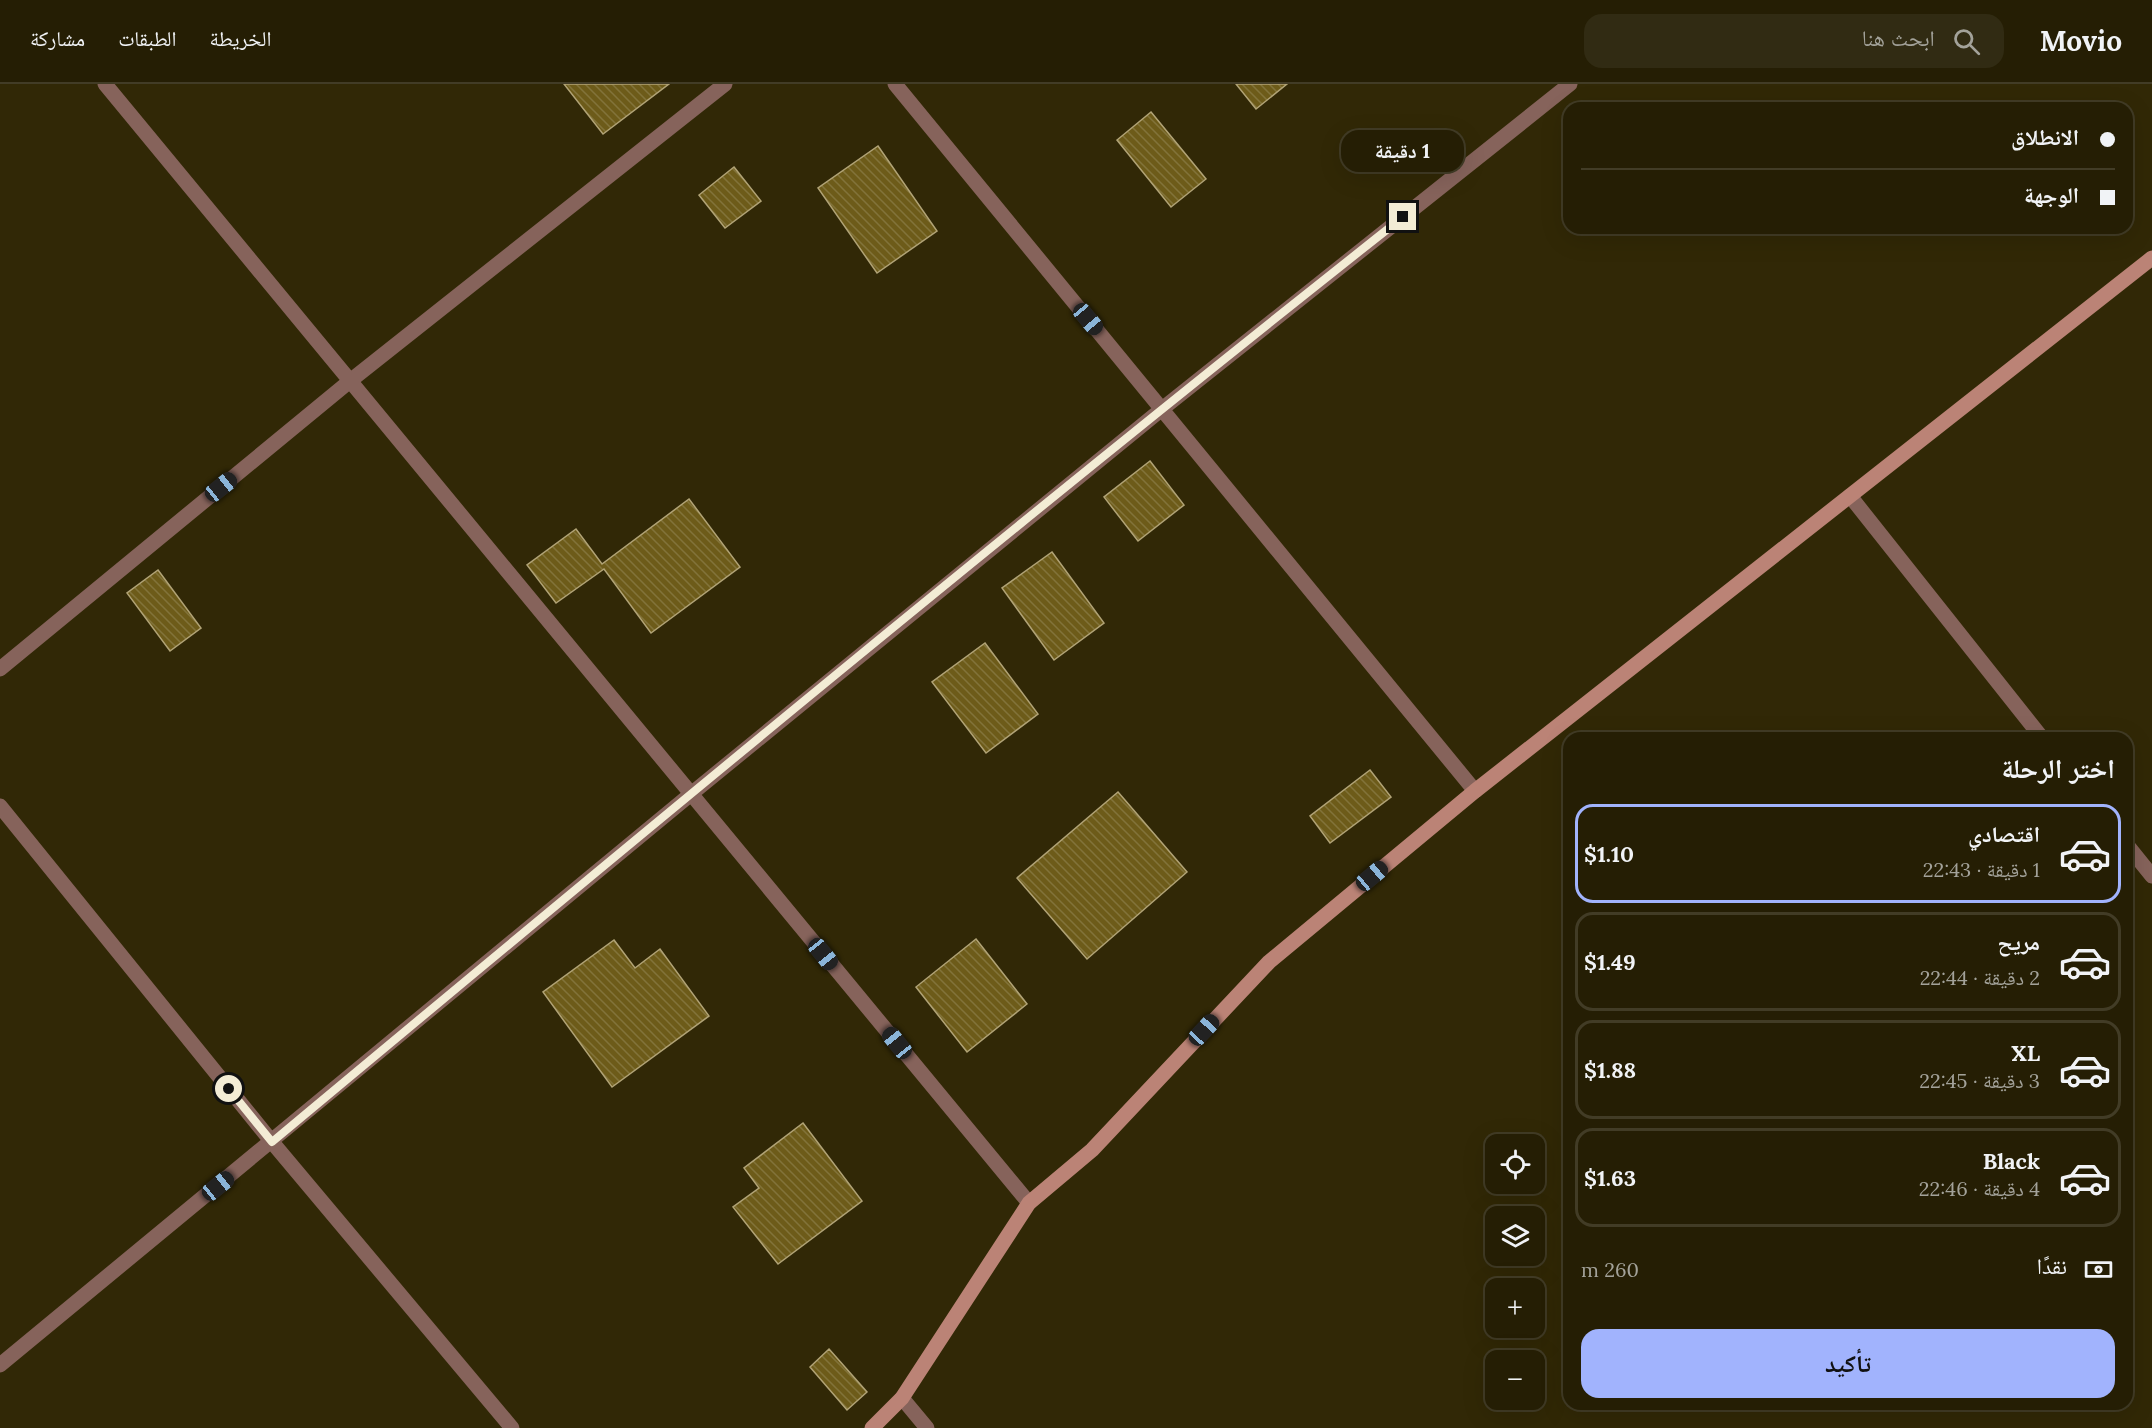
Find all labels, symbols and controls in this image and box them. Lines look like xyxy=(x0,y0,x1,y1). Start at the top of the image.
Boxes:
search box xyxy=(1584,14,2004,68)
text: Movio xyxy=(2040,23,2122,59)
text: ابحث هنا xyxy=(1862,24,1935,52)
text: مشاركة xyxy=(30,25,85,52)
text: الطبقات xyxy=(118,25,177,52)
text: الخريطة xyxy=(210,25,271,52)
icon: search xyxy=(1950,25,1983,58)
text: الانطلاق xyxy=(2011,123,2079,151)
callout: 1 دقيقة xyxy=(1342,130,1464,172)
text: 1 دقيقة xyxy=(1375,138,1430,163)
text: الوجهة xyxy=(2024,181,2079,209)
route end xyxy=(1389,203,1416,230)
car xyxy=(1070,299,1106,339)
car xyxy=(201,469,241,505)
text: اختر الرحلة xyxy=(2001,751,2115,785)
text: اقتصادي xyxy=(1968,820,2040,848)
icon: car xyxy=(2058,827,2112,881)
text: $1.10 xyxy=(1584,840,1634,868)
text: 1 دقيقة · 22:43 xyxy=(1923,857,2040,882)
car xyxy=(1352,858,1392,894)
text: مريح xyxy=(1997,928,2040,956)
car xyxy=(805,934,841,974)
icon: car xyxy=(2058,935,2112,989)
text: $1.49 xyxy=(1584,948,1636,976)
text: 2 دقيقة · 22:44 xyxy=(1920,965,2040,990)
car xyxy=(1185,1011,1223,1049)
car xyxy=(879,1023,915,1063)
text: XL xyxy=(2011,1039,2040,1067)
icon: car xyxy=(2058,1043,2112,1097)
text: $1.88 xyxy=(1584,1056,1636,1084)
text: 3 دقيقة · 22:45 xyxy=(1919,1068,2040,1093)
route start xyxy=(215,1075,242,1102)
map controls xyxy=(1485,1134,1545,1410)
button: locate xyxy=(1485,1134,1545,1194)
text: Black xyxy=(1983,1147,2040,1175)
icon: car xyxy=(2058,1151,2112,1205)
text: $1.63 xyxy=(1584,1164,1636,1192)
car xyxy=(198,1168,238,1204)
text: 4 دقيقة · 22:46 xyxy=(1919,1176,2040,1201)
button: layers xyxy=(1485,1206,1545,1266)
text: نقدًا xyxy=(2037,1252,2067,1280)
icon: cash xyxy=(2082,1253,2115,1286)
text: 260 m xyxy=(1581,1257,1639,1282)
button: + xyxy=(1485,1278,1545,1338)
button: تأكيد xyxy=(1581,1329,2115,1398)
button: − xyxy=(1485,1350,1545,1410)

